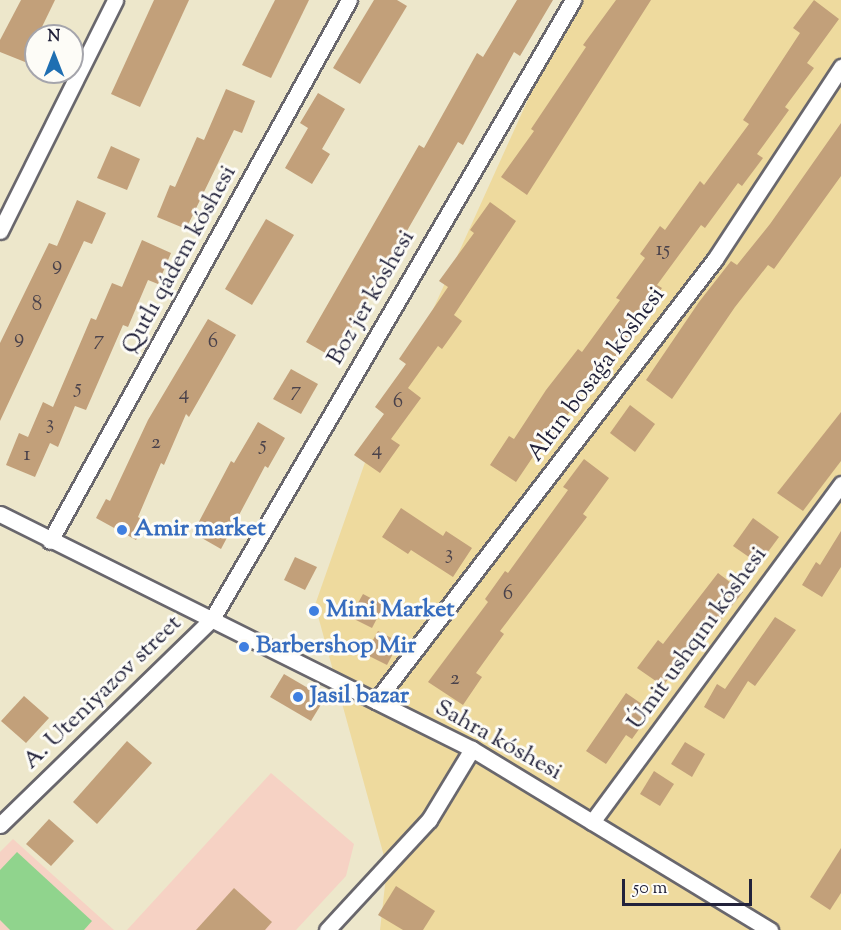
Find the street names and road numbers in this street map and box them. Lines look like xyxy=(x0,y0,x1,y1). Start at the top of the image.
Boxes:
street label: Qutlı qádem kóshesi xyxy=(116,161,244,359)
street label: Boz jer kóshesi xyxy=(322,225,422,371)
street label: Altın bosaǵa kóshesi xyxy=(522,282,672,468)
street label: Úmit ushqını kóshesi xyxy=(622,542,774,736)
street label: A. Uteniyazov street xyxy=(18,610,188,776)
street label: Sahra kóshesi xyxy=(429,694,567,788)

